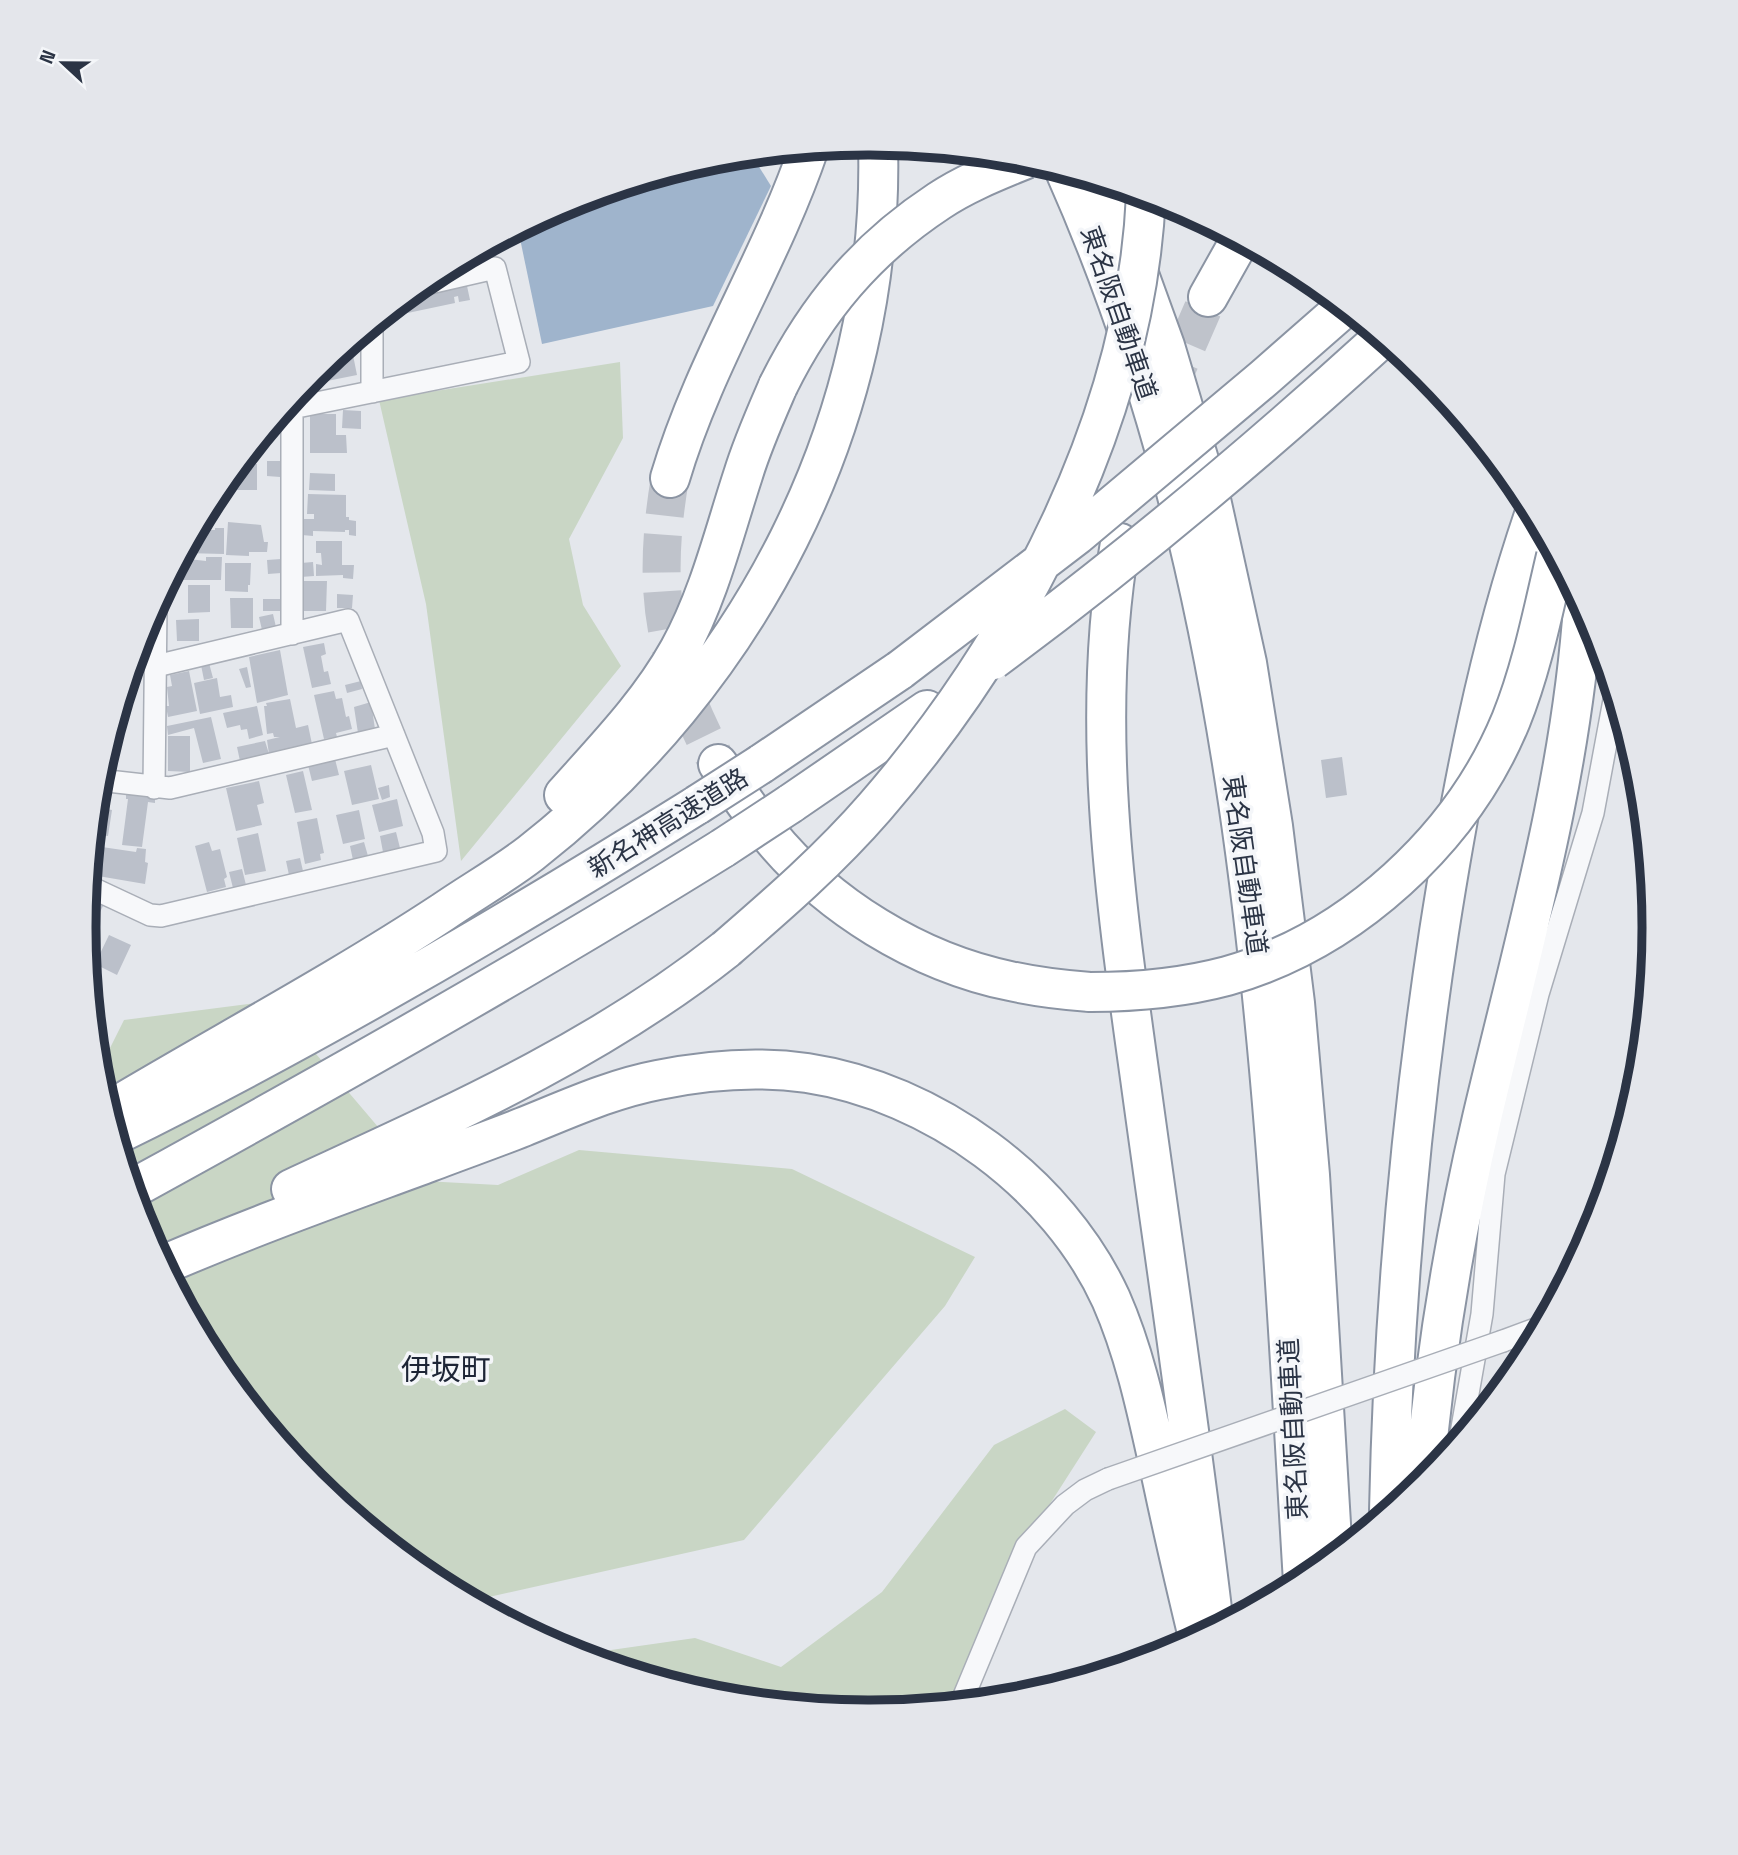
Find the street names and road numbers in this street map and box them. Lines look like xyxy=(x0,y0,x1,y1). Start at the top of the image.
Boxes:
street label: 東名阪自動車道 xyxy=(1073,221,1165,405)
street label: 新名神高速道路 xyxy=(582,760,754,886)
street label: 東名阪自動車道 xyxy=(1215,773,1275,957)
street label: 東名阪自動車道 xyxy=(1271,1337,1315,1521)

